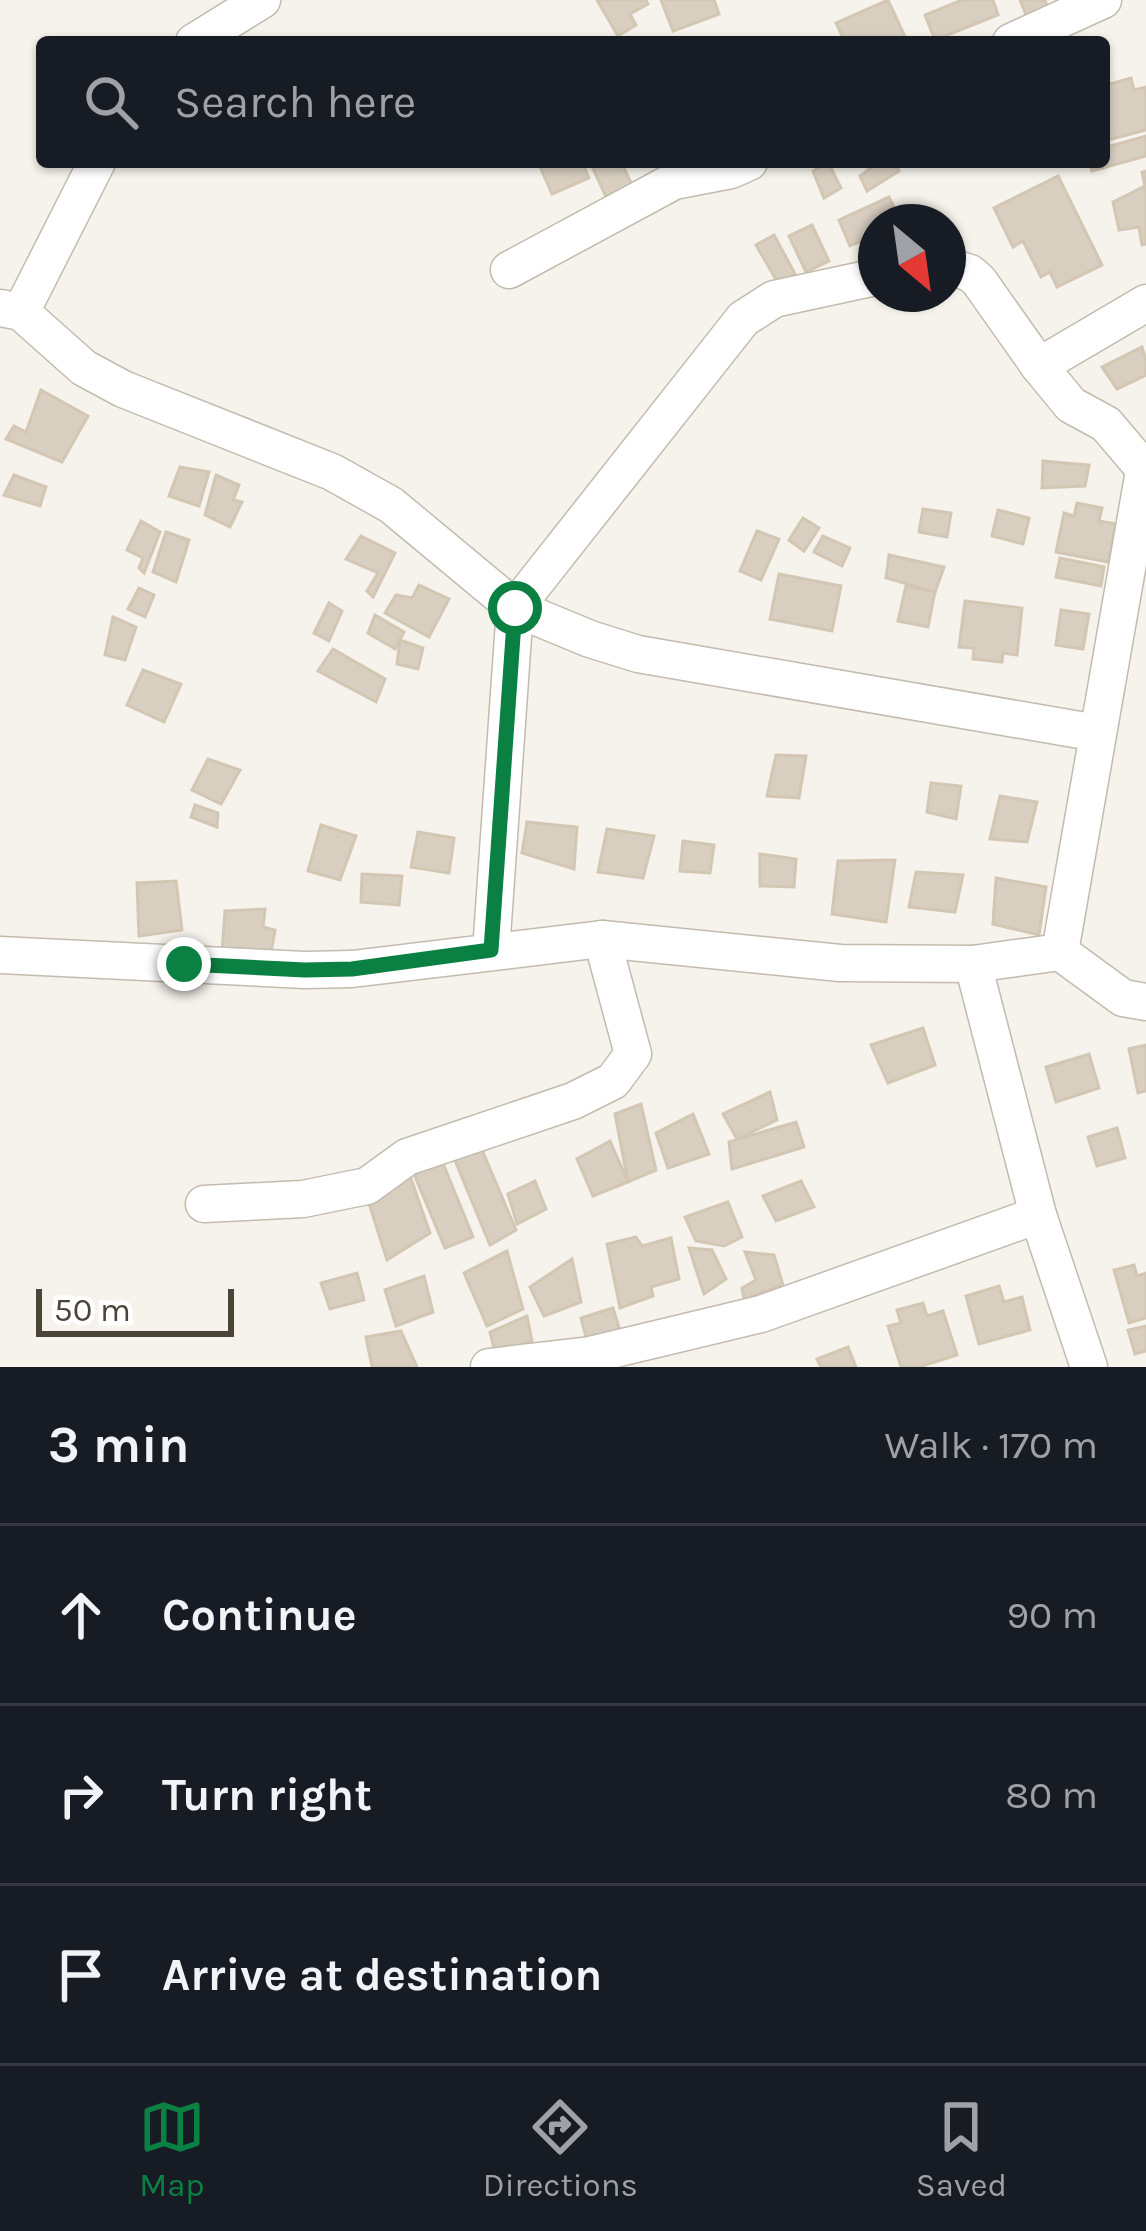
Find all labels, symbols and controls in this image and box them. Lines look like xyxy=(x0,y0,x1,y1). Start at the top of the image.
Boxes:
search box xyxy=(36,36,1110,168)
icon: search xyxy=(78,69,144,135)
text: Search here xyxy=(174,76,416,128)
north arrow xyxy=(858,204,966,312)
route start xyxy=(488,581,542,635)
route end xyxy=(157,937,211,991)
scale bar xyxy=(36,1283,234,1336)
text: 50 m xyxy=(54,1291,131,1329)
text: 3 min xyxy=(48,1415,190,1475)
text: Walk · 170 m xyxy=(884,1422,1098,1468)
icon: ahead xyxy=(48,1582,114,1648)
text: Continue xyxy=(162,1589,357,1641)
text: 90 m xyxy=(1006,1592,1098,1638)
icon: right xyxy=(48,1762,114,1828)
text: Turn right xyxy=(162,1769,372,1821)
text: 80 m xyxy=(1005,1772,1098,1818)
icon: arrive xyxy=(48,1942,114,2008)
text: Arrive at destination xyxy=(162,1949,602,2001)
tab: Map xyxy=(139,2094,205,2204)
tab: Directions xyxy=(483,2094,638,2204)
tab: Saved xyxy=(916,2094,1007,2204)

